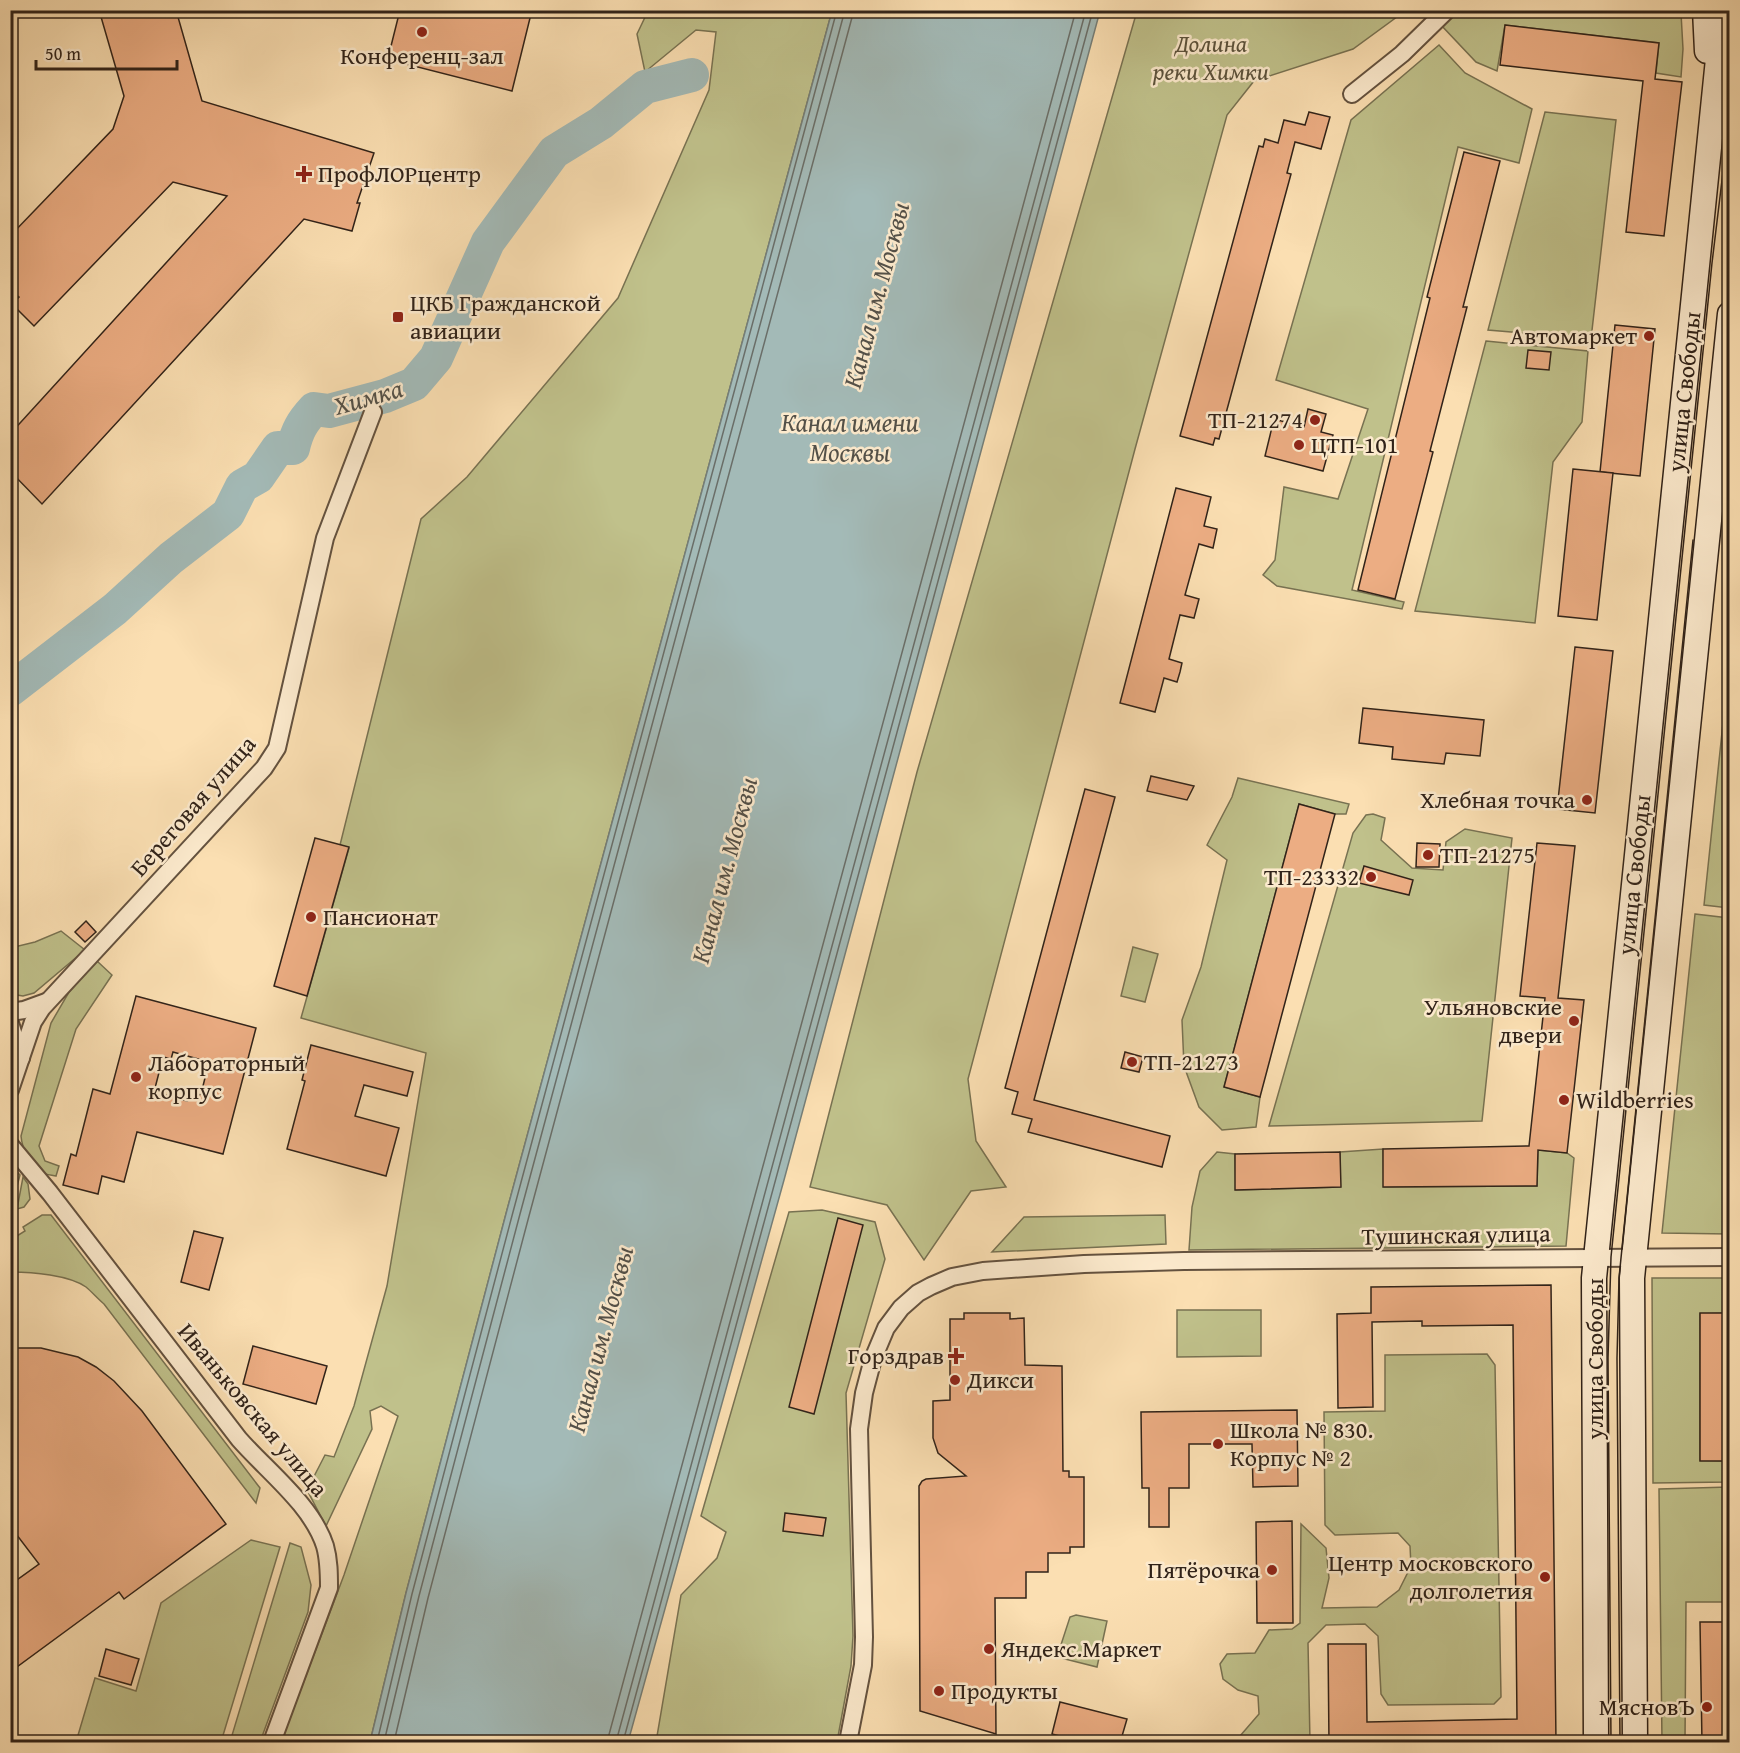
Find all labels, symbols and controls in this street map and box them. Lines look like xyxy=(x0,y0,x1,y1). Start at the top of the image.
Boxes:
marker: Конференц-зал xyxy=(415,25,429,39)
park label: Долина реки Химки xyxy=(1152,26,1269,89)
scale bar xyxy=(36,33,177,71)
place label: Конференц-зал xyxy=(340,38,504,73)
text: 50 m xyxy=(45,40,81,67)
place label: ПрофЛОРцентр xyxy=(318,156,481,191)
marker: ПрофЛОРцентр xyxy=(295,165,313,183)
water label: Канал им. Москвы xyxy=(832,197,919,392)
place label: ЦКБ Гражданской авиации xyxy=(410,285,601,348)
marker: ЦКБ Гражданской авиации xyxy=(391,310,405,324)
street label: улица Свободы xyxy=(1658,310,1709,475)
place label: Автомаркет xyxy=(1510,318,1637,353)
marker: Автомаркет xyxy=(1642,329,1656,343)
water label: Химка xyxy=(328,368,407,425)
water label: Канал имени Москвы xyxy=(781,402,919,471)
place label: ТП-21274 xyxy=(1208,402,1303,437)
marker: ТП-21274 xyxy=(1308,413,1322,427)
place label: ЦТП-101 xyxy=(1311,427,1398,462)
marker: ЦТП-101 xyxy=(1292,438,1306,452)
street label: Береговая улица xyxy=(121,727,264,884)
water label: Канал им. Москвы xyxy=(680,772,767,967)
place label: Хлебная точка xyxy=(1420,782,1576,817)
marker: Хлебная точка xyxy=(1580,793,1594,807)
street label: улица Свободы xyxy=(1608,793,1659,958)
place label: ТП-21275 xyxy=(1440,837,1535,872)
marker: ТП-21275 xyxy=(1421,848,1435,862)
place label: ТП-23332 xyxy=(1264,859,1359,894)
marker: ТП-23332 xyxy=(1364,870,1378,884)
place label: Пансионат xyxy=(323,899,438,934)
marker: Пансионат xyxy=(304,910,318,924)
place label: Ульяновские двери xyxy=(1424,989,1562,1052)
marker: Ульяновские двери xyxy=(1567,1014,1581,1028)
place label: ТП-21273 xyxy=(1144,1044,1239,1079)
place label: Лабораторный корпус xyxy=(148,1045,305,1108)
marker: ТП-21273 xyxy=(1125,1055,1139,1069)
marker: Лабораторный корпус xyxy=(129,1070,143,1084)
place label: Wildberries xyxy=(1576,1082,1694,1117)
marker: Wildberries xyxy=(1557,1093,1571,1107)
street label: Тушинская улица xyxy=(1361,1215,1551,1254)
water label: Канал им. Москвы xyxy=(556,1241,643,1436)
street label: улица Свободы xyxy=(1577,1278,1612,1441)
street label: Иваньковская улица xyxy=(170,1315,337,1505)
place label: Горздрав xyxy=(848,1338,944,1373)
marker: Горздрав xyxy=(949,1349,963,1363)
place label: Дикси xyxy=(966,1362,1034,1397)
marker: Дикси xyxy=(948,1373,962,1387)
place label: Школа № 830. Корпус № 2 xyxy=(1230,1412,1373,1475)
marker: Школа № 830. Корпус № 2 xyxy=(1211,1437,1225,1451)
place label: Центр московского долголетия xyxy=(1328,1545,1533,1608)
place label: Пятёрочка xyxy=(1148,1552,1261,1587)
marker: Пятёрочка xyxy=(1265,1563,1279,1577)
marker: Центр московского долголетия xyxy=(1538,1570,1552,1584)
place label: Яндекс.Маркет xyxy=(1000,1631,1161,1666)
marker: Яндекс.Маркет xyxy=(982,1642,996,1656)
place label: Продукты xyxy=(951,1673,1058,1708)
marker: Продукты xyxy=(932,1684,946,1698)
place label: МясновЪ xyxy=(1599,1689,1695,1724)
marker: МясновЪ xyxy=(1700,1700,1714,1714)

